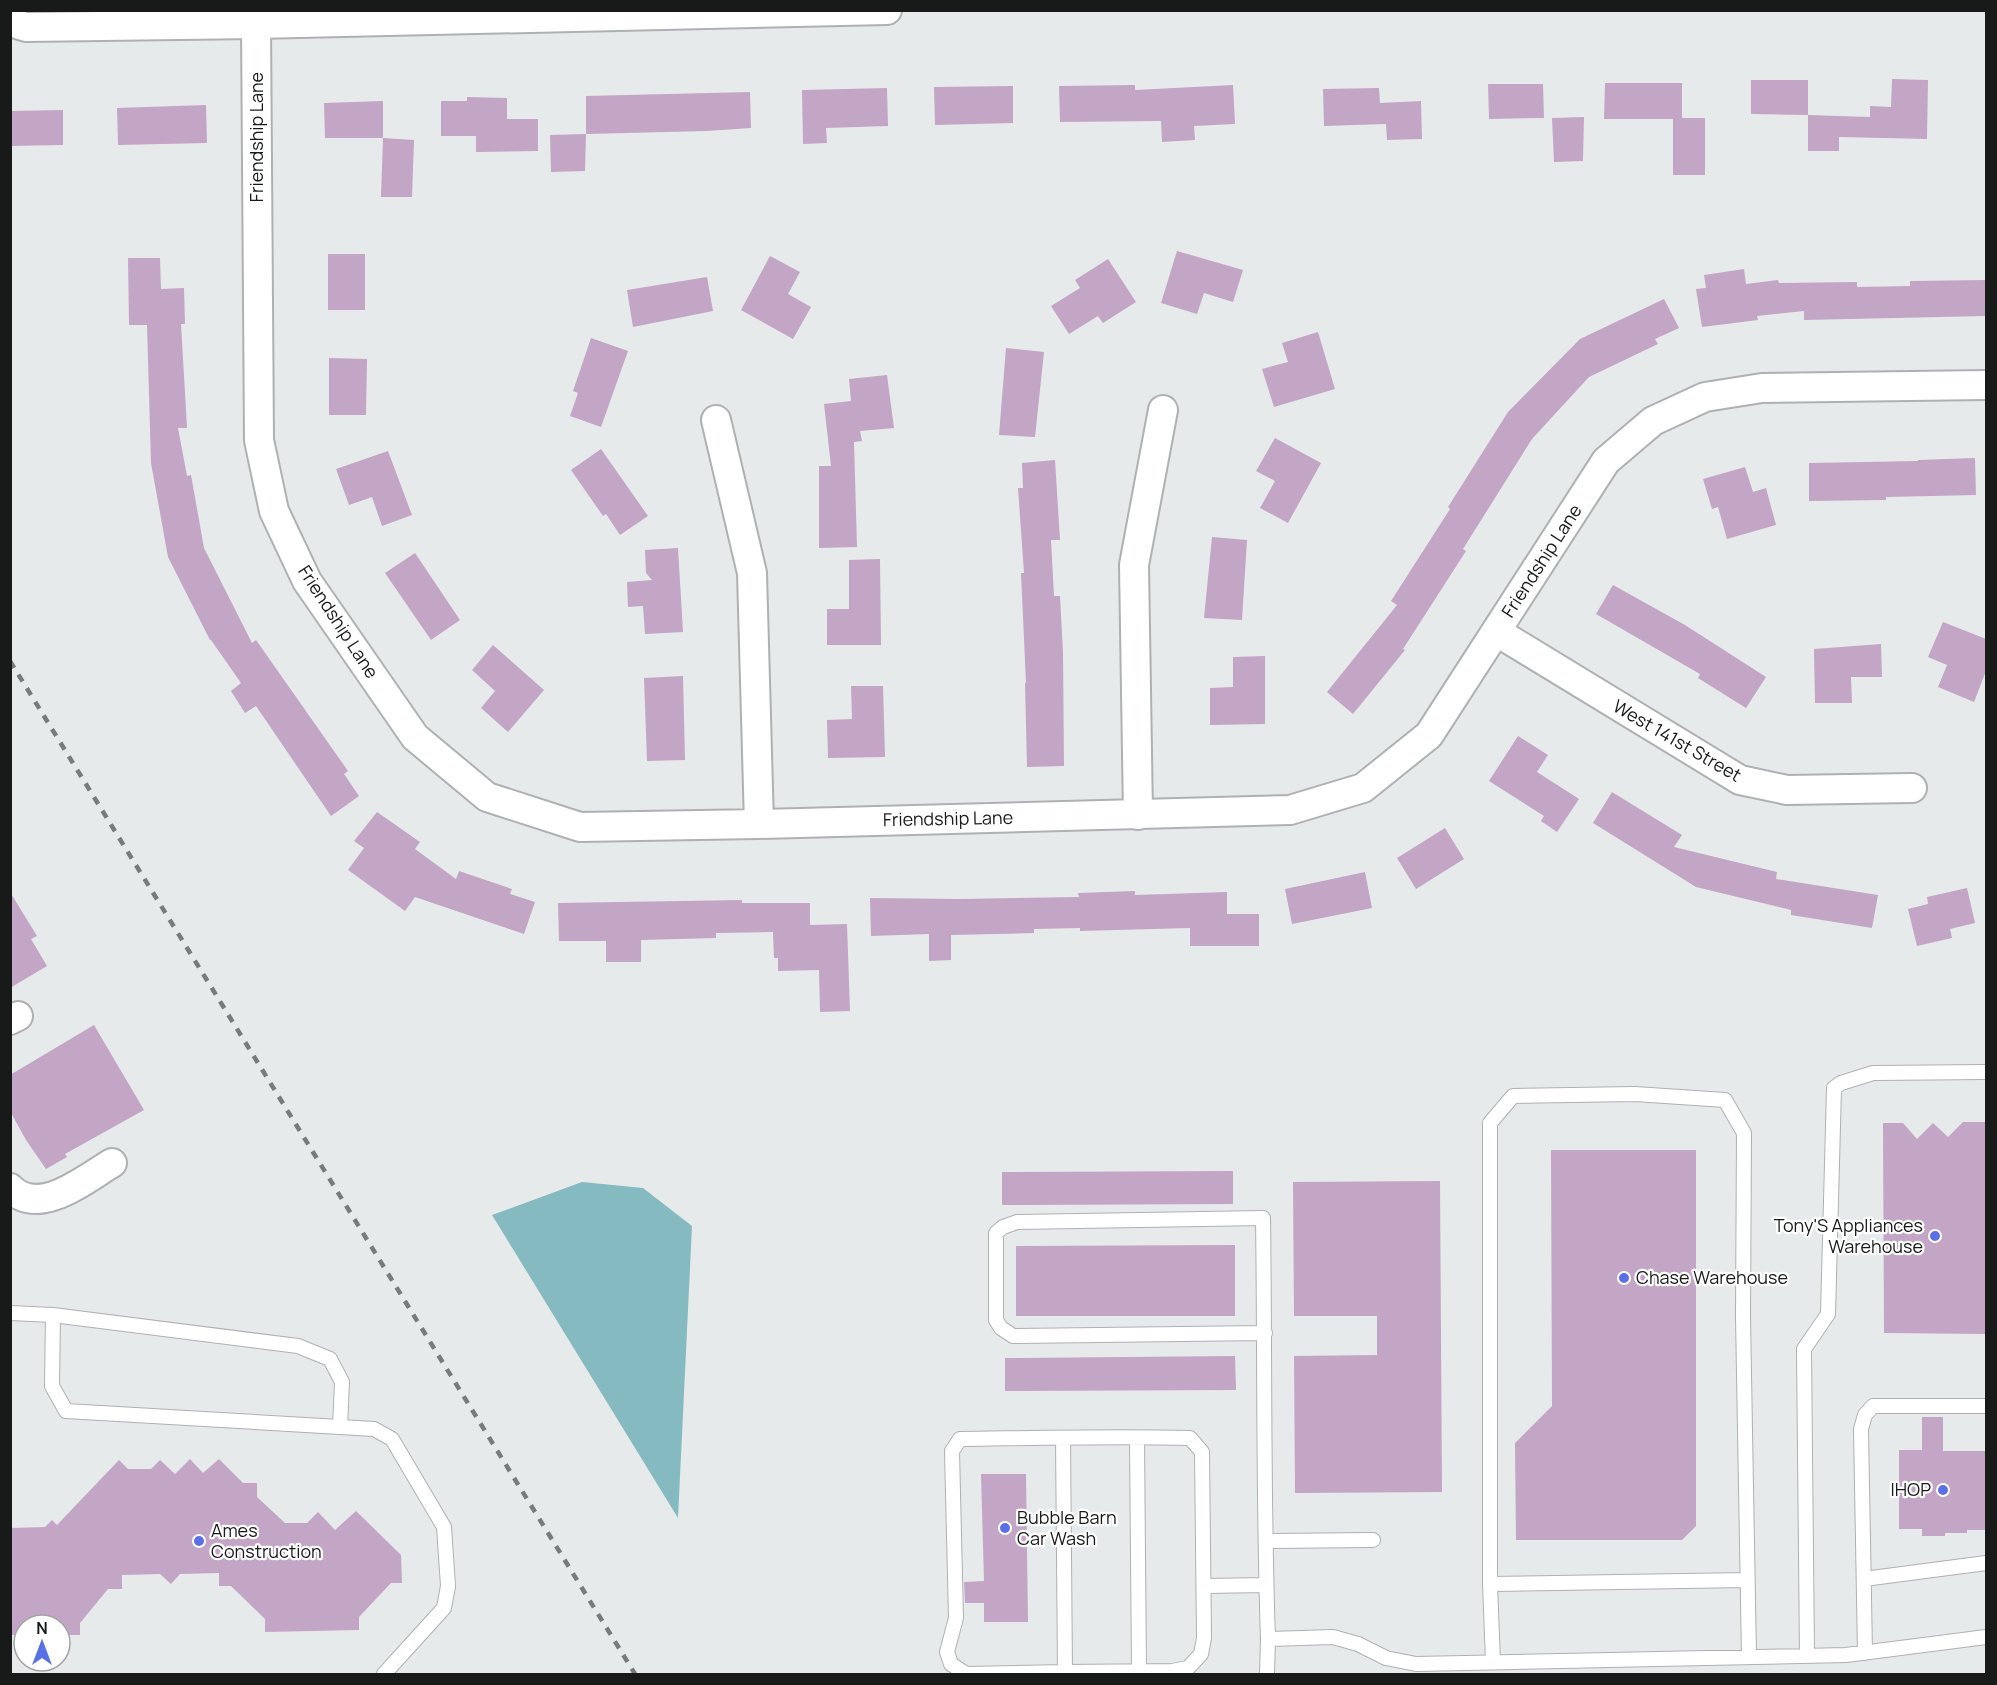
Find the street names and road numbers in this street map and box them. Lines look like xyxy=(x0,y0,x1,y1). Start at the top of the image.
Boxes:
street label: Friendship Lane xyxy=(244,72,268,202)
street label: Friendship Lane xyxy=(1496,499,1587,622)
street label: Friendship Lane xyxy=(293,560,384,683)
street label: West 141st Street xyxy=(1609,694,1746,787)
street label: Friendship Lane xyxy=(883,805,1013,831)

